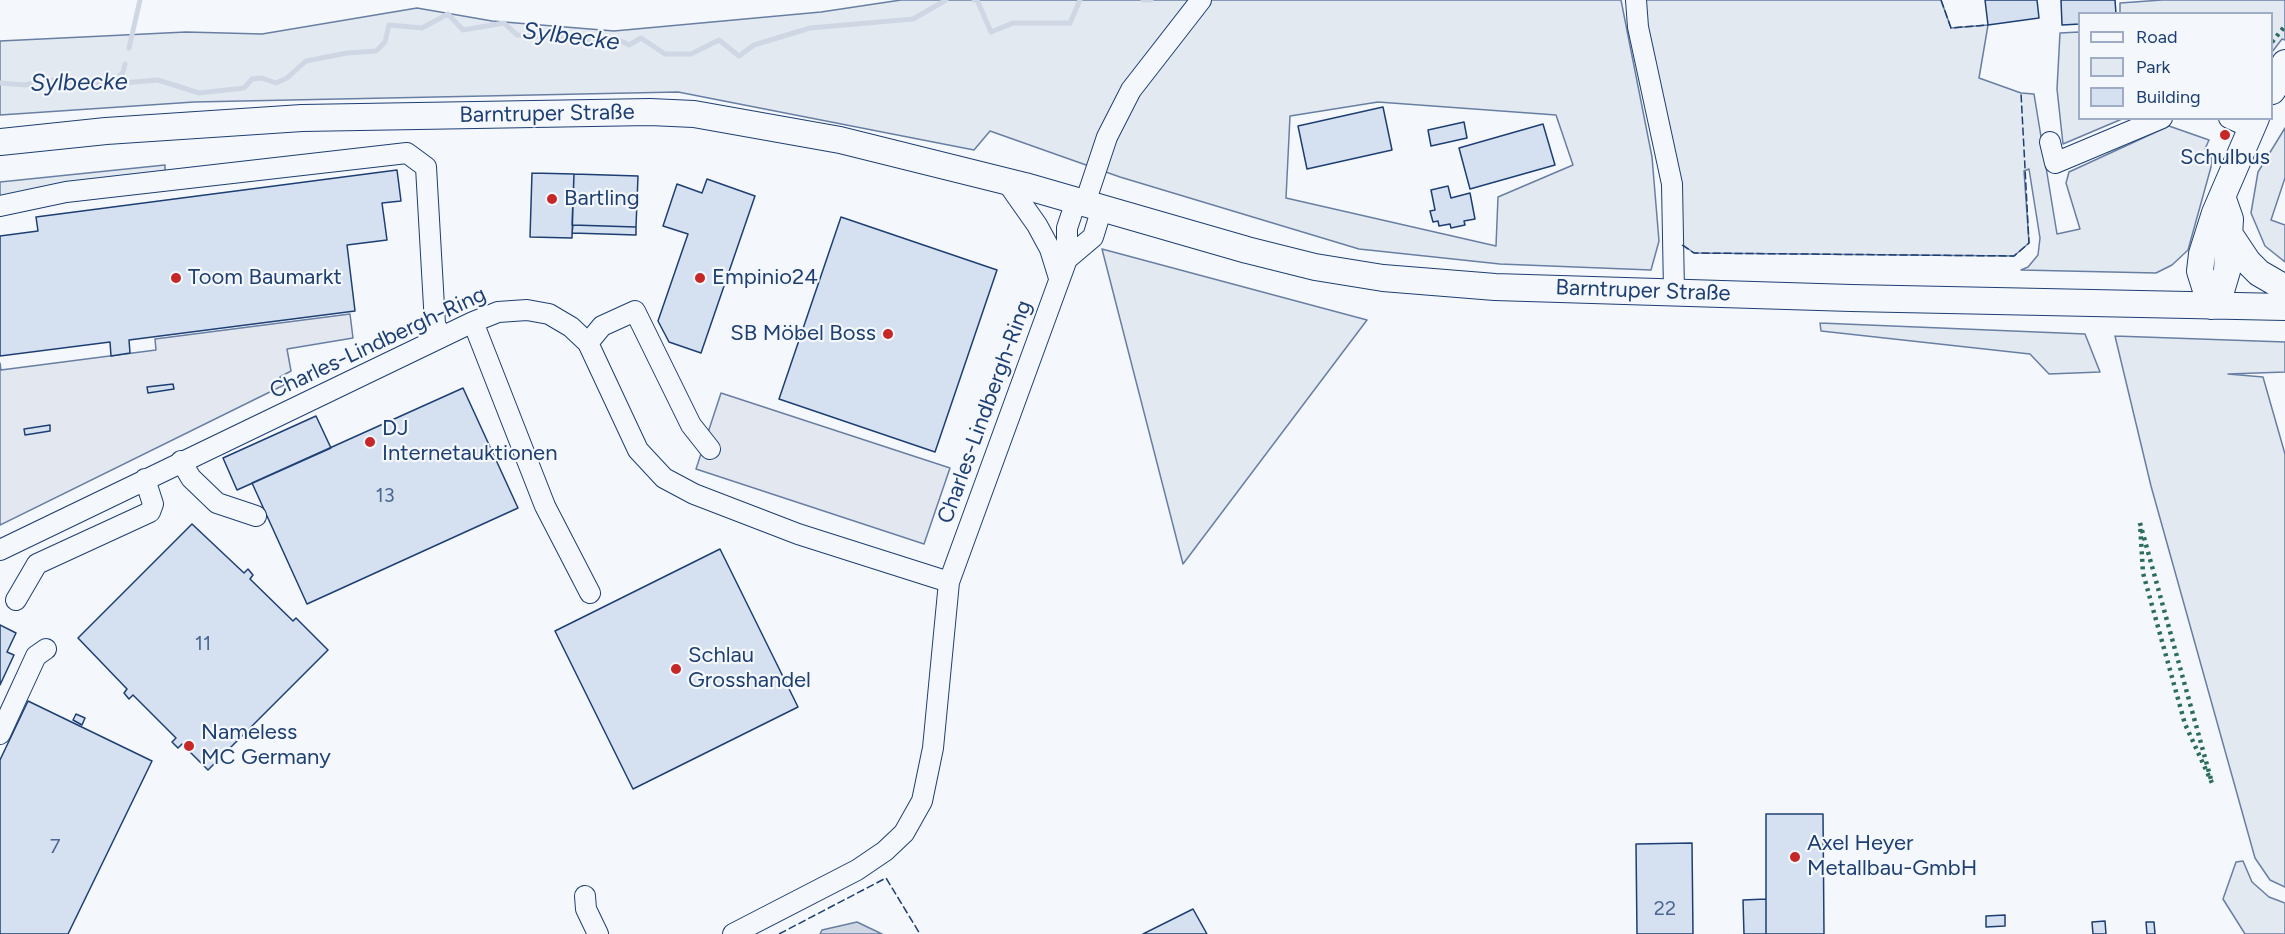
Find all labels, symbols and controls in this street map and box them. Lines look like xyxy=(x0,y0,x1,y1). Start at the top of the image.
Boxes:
legend xyxy=(2078,12,2273,120)
water label: Sylbecke xyxy=(521,17,621,57)
text: Road xyxy=(2136,26,2177,48)
text: Park xyxy=(2136,56,2170,78)
water label: Sylbecke xyxy=(30,68,128,98)
text: Building xyxy=(2136,86,2201,108)
street label: Barntruper Straße xyxy=(459,99,635,129)
marker: Schulbus xyxy=(2218,128,2232,142)
place label: Schulbus xyxy=(2180,145,2270,171)
place label: Bartling xyxy=(564,186,640,212)
marker: Bartling xyxy=(545,192,559,206)
place label: Toom Baumarkt xyxy=(188,265,342,291)
place label: Empinio24 xyxy=(712,265,818,291)
marker: Toom Baumarkt xyxy=(169,271,183,285)
marker: Empinio24 xyxy=(693,271,707,285)
street label: Barntruper Straße xyxy=(1555,275,1731,307)
street label: Charles-Lindbergh-Ring xyxy=(266,281,490,405)
street label: Charles-Lindbergh-Ring xyxy=(932,297,1038,527)
place label: SB Möbel Boss xyxy=(730,321,876,347)
marker: SB Möbel Boss xyxy=(881,327,895,341)
place label: DJ Internetauktionen xyxy=(382,416,557,468)
marker: DJ Internetauktionen xyxy=(363,435,377,449)
house number: 13 xyxy=(375,484,395,508)
house number: 11 xyxy=(195,632,211,656)
place label: Schlau Grosshandel xyxy=(688,643,811,694)
marker: Schlau Grosshandel xyxy=(669,662,683,676)
place label: Nameless MC Germany xyxy=(201,720,331,772)
marker: Nameless MC Germany xyxy=(182,739,196,753)
place label: Axel Heyer Metallbau-GmbH xyxy=(1807,831,1977,882)
house number: 7 xyxy=(50,835,60,859)
marker: Axel Heyer Metallbau-GmbH xyxy=(1788,850,1802,864)
house number: 22 xyxy=(1654,897,1676,921)

